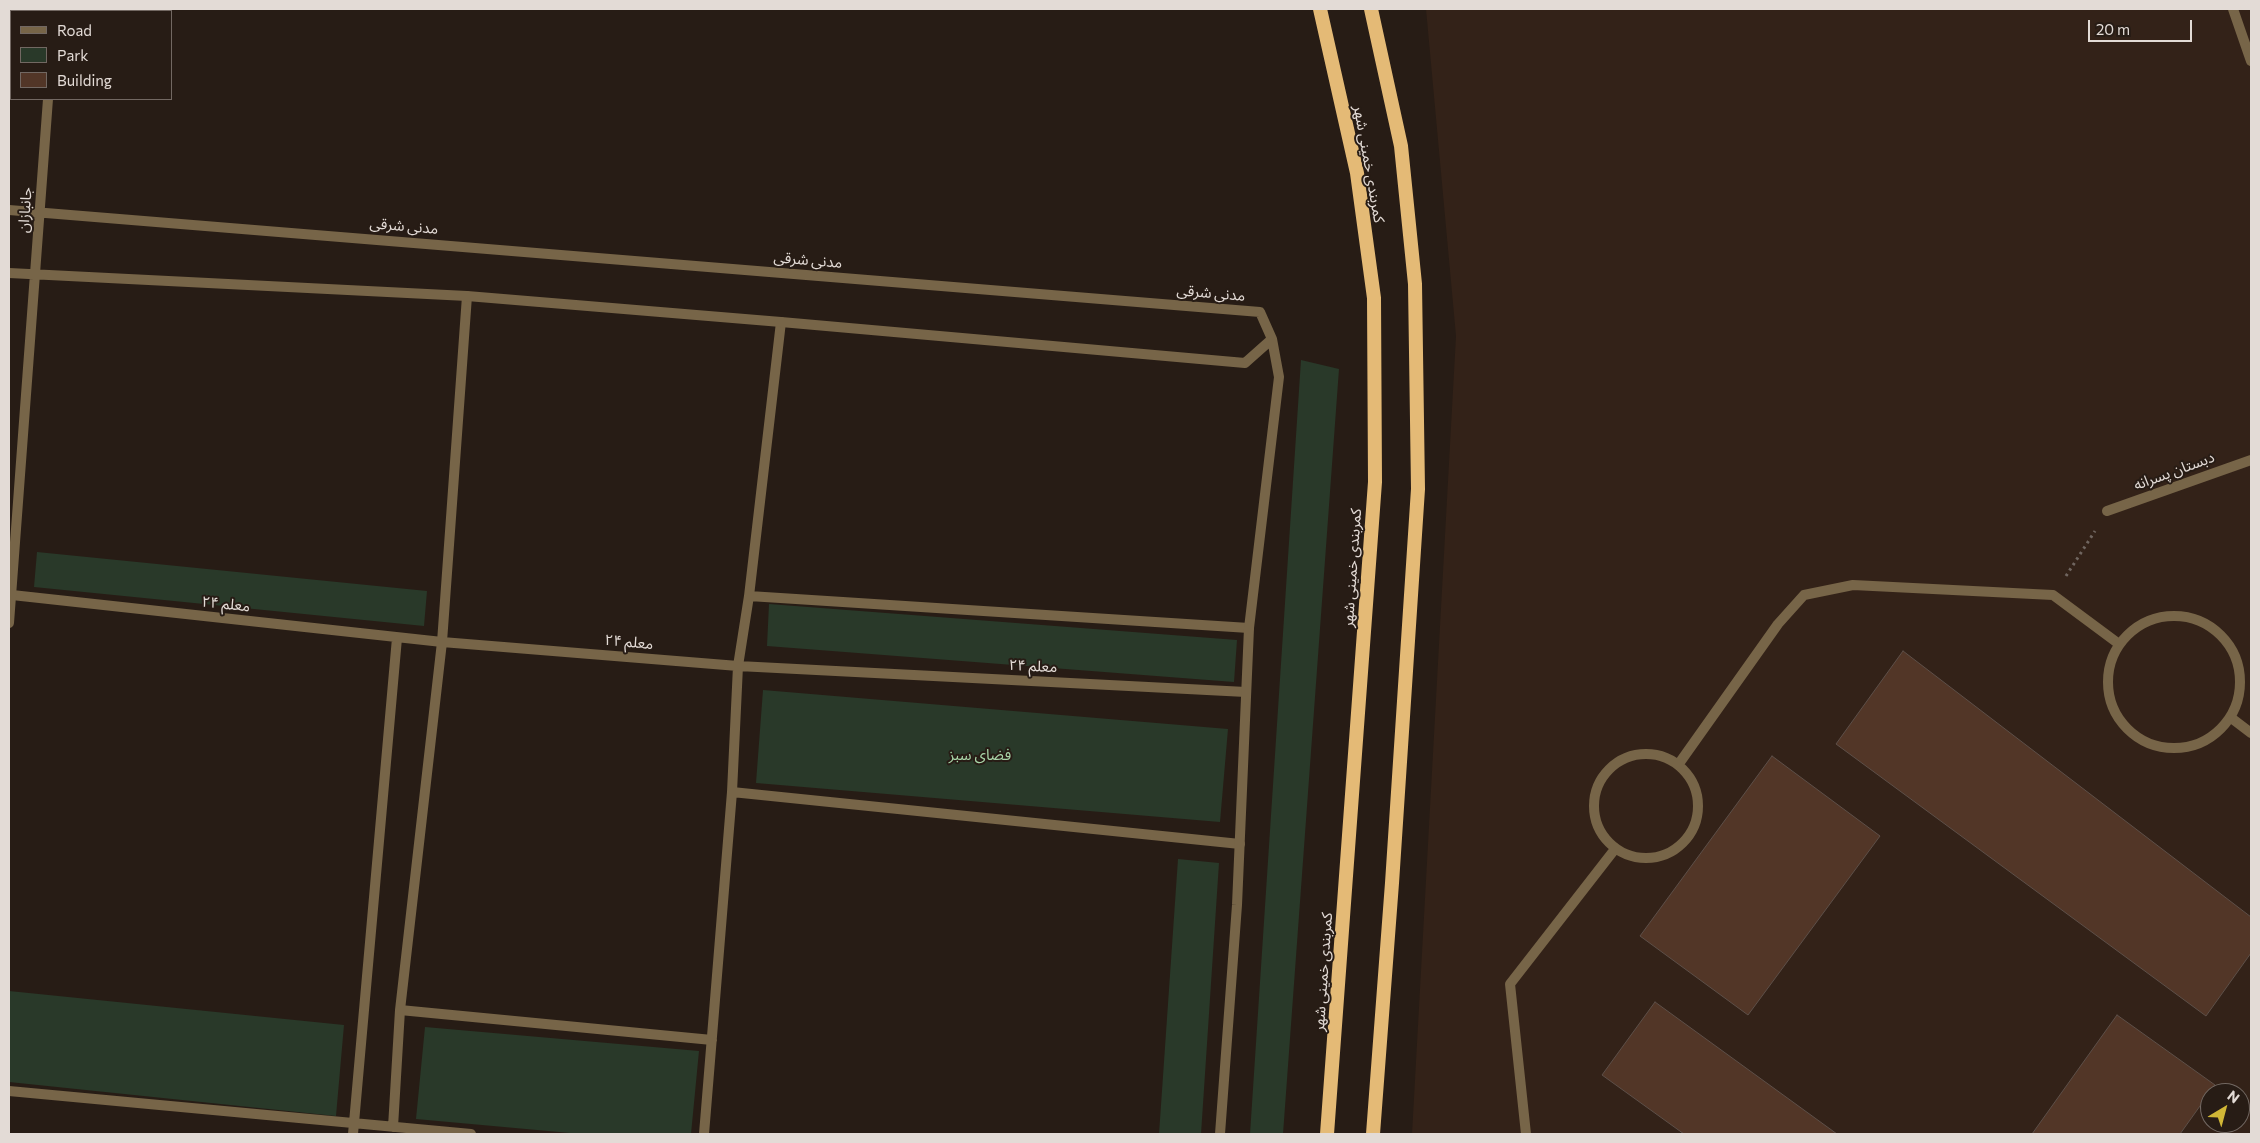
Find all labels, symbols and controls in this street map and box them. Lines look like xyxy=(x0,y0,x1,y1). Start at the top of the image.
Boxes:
legend xyxy=(10,10,172,100)
scale bar xyxy=(2090,10,2194,42)
text: 20 m xyxy=(2096,20,2130,38)
text: Road xyxy=(57,21,92,39)
text: Park xyxy=(57,46,88,64)
text: Building xyxy=(57,71,112,89)
street label: کمربندی خمینی شهر xyxy=(1350,104,1388,224)
street label: جانبازان xyxy=(14,187,36,233)
street label: مدنی شرقی xyxy=(369,214,439,238)
street label: مدنی شرقی xyxy=(773,248,843,272)
street label: مدنی شرقی xyxy=(1176,281,1246,305)
street label: دبستان پسرانه xyxy=(2131,448,2217,494)
street label: کمربندی خمینی شهر xyxy=(1339,508,1365,628)
street label: معلم ۲۴ xyxy=(201,593,251,615)
street label: معلم ۲۴ xyxy=(604,631,654,653)
street label: معلم ۲۴ xyxy=(1008,656,1058,676)
park label: فضای سبز xyxy=(949,746,1011,764)
street label: کمربندی خمینی شهر xyxy=(1310,912,1336,1032)
north arrow xyxy=(2200,1083,2250,1133)
text: N xyxy=(2224,1086,2243,1106)

